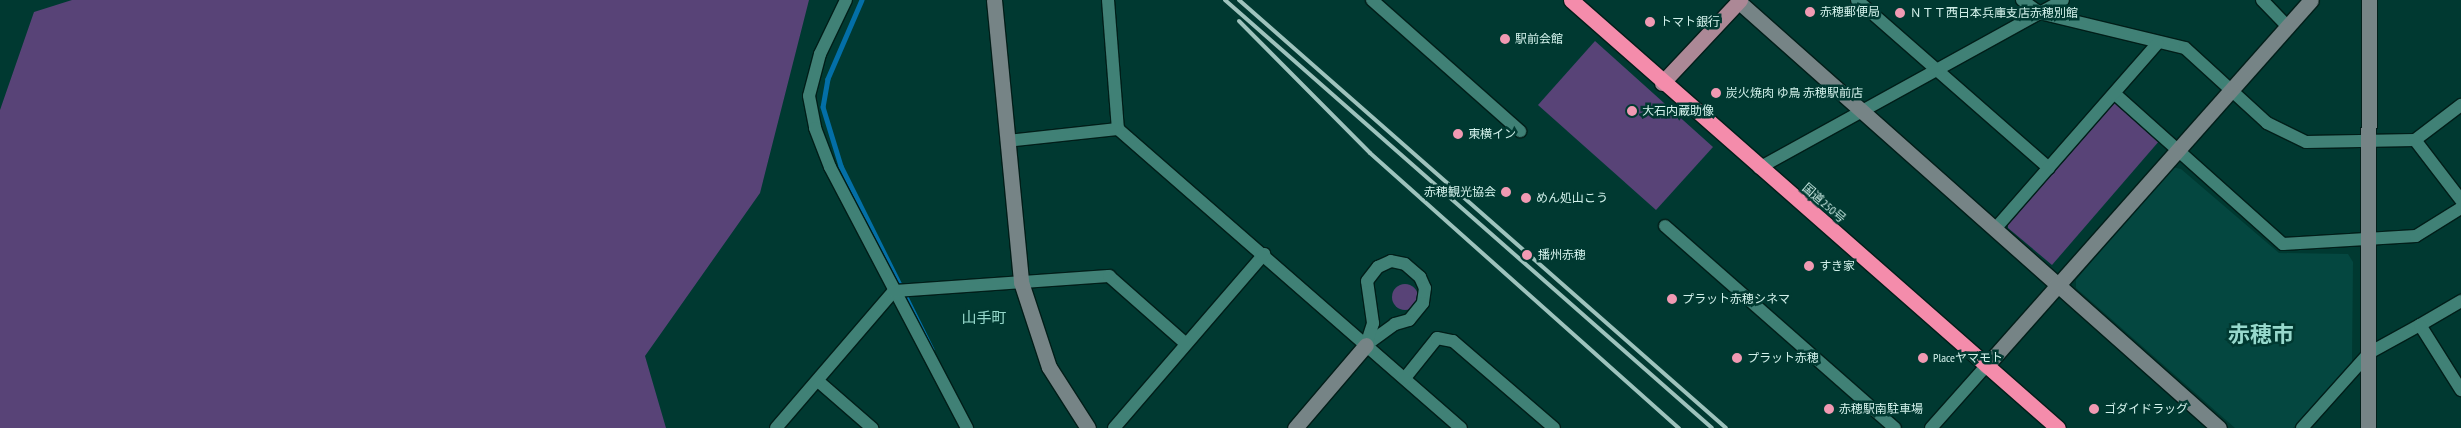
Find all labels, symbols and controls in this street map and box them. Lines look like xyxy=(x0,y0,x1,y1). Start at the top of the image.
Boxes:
place label: 赤穂郵便局 xyxy=(1820,5,1880,19)
marker: 赤穂郵便局 xyxy=(1804,6,1816,18)
place label: ＮＴＴ西日本兵庫支店赤穂別館 xyxy=(1910,6,2078,20)
marker: ＮＴＴ西日本兵庫支店赤穂別館 xyxy=(1894,7,1906,19)
place label: トマト銀行 xyxy=(1660,15,1720,29)
marker: トマト銀行 xyxy=(1644,16,1656,28)
place label: 駅前会館 xyxy=(1515,32,1563,46)
marker: 駅前会館 xyxy=(1499,33,1511,45)
place label: 炭火焼肉 ゆ鳥 赤穂駅前店 xyxy=(1726,86,1863,100)
marker: 炭火焼肉 ゆ鳥 赤穂駅前店 xyxy=(1710,87,1722,99)
place label: 大石内蔵助像 xyxy=(1642,104,1714,118)
marker: 大石内蔵助像 xyxy=(1626,105,1638,117)
place label: 東横イン xyxy=(1468,127,1516,141)
marker: 東横イン xyxy=(1452,128,1464,140)
street label: 国道250号 xyxy=(1800,180,1848,226)
place label: 赤穂観光協会 xyxy=(1424,185,1496,199)
marker: 赤穂観光協会 xyxy=(1500,186,1512,198)
place label: めん処山こう xyxy=(1536,191,1608,205)
marker: めん処山こう xyxy=(1520,192,1532,204)
marker: 播州赤穂 xyxy=(1520,248,1534,262)
place label: 播州赤穂 xyxy=(1538,248,1586,262)
place label: すき家 xyxy=(1819,259,1855,273)
marker: すき家 xyxy=(1803,260,1815,272)
place label: プラット赤穂シネマ xyxy=(1682,292,1790,306)
marker: プラット赤穂シネマ xyxy=(1666,293,1678,305)
district label: 山手町 xyxy=(962,309,1006,327)
district label: 赤穂市 xyxy=(2228,322,2294,348)
place label: プラット赤穂 xyxy=(1747,351,1819,365)
place label: Placeヤマモト xyxy=(1933,351,2003,365)
marker: プラット赤穂 xyxy=(1731,352,1743,364)
marker: Placeヤマモト xyxy=(1917,352,1929,364)
place label: 赤穂駅南駐車場 xyxy=(1839,402,1923,416)
place label: ゴダイドラッグ xyxy=(2104,402,2188,416)
marker: 赤穂駅南駐車場 xyxy=(1823,403,1835,415)
marker: ゴダイドラッグ xyxy=(2088,403,2100,415)

